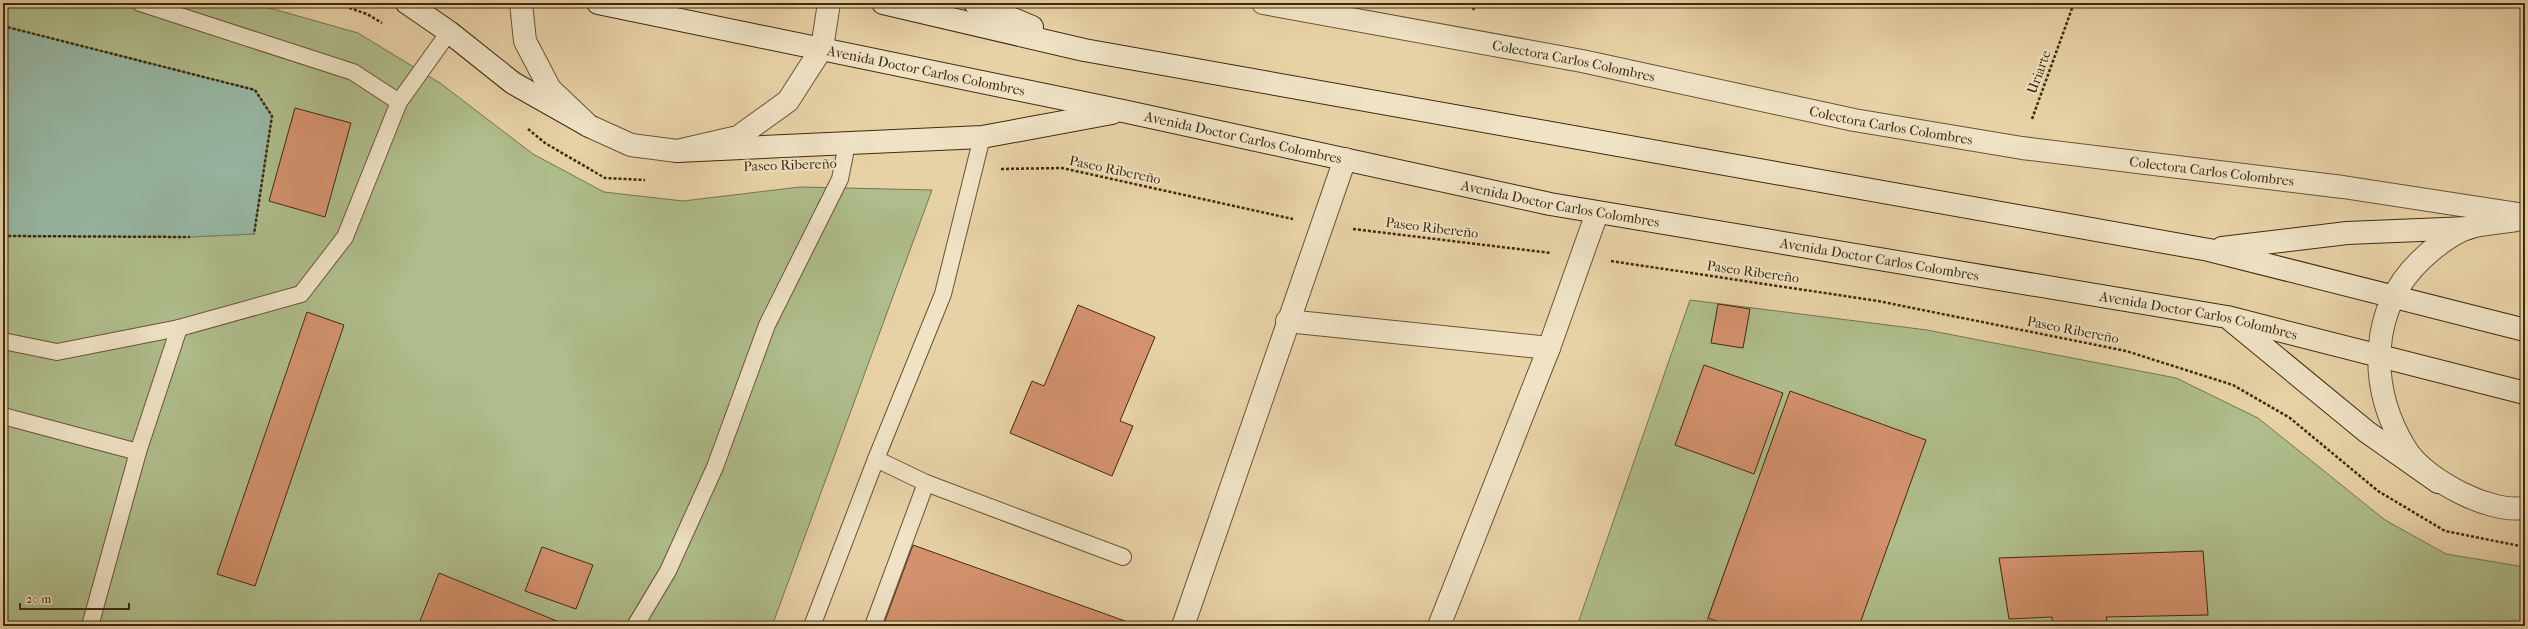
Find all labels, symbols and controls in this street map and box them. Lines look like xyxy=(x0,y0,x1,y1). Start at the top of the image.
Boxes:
street label: Colectora Carlos Colombres xyxy=(1491,36,1657,85)
street label: Avenida Doctor Carlos Colombres xyxy=(825,42,1027,99)
street label: Uriarte xyxy=(2023,48,2055,96)
street label: Colectora Carlos Colombres xyxy=(1808,102,1974,148)
street label: Avenida Doctor Carlos Colombres xyxy=(1142,107,1344,167)
street label: Paseo Ribereño xyxy=(1068,152,1162,188)
street label: Colectora Carlos Colombres xyxy=(2128,153,2295,189)
street label: Paseo Ribereño xyxy=(743,155,837,175)
street label: Avenida Doctor Carlos Colombres xyxy=(1458,176,1661,231)
street label: Paseo Ribereño xyxy=(1385,214,1479,242)
street label: Avenida Doctor Carlos Colombres xyxy=(1778,234,1980,284)
street label: Paseo Ribereño xyxy=(1706,257,1800,287)
street label: Avenida Doctor Carlos Colombres xyxy=(2097,287,2299,343)
street label: Paseo Ribereño xyxy=(2026,313,2120,347)
scale bar xyxy=(20,585,129,611)
text: 20 m xyxy=(26,592,51,606)

